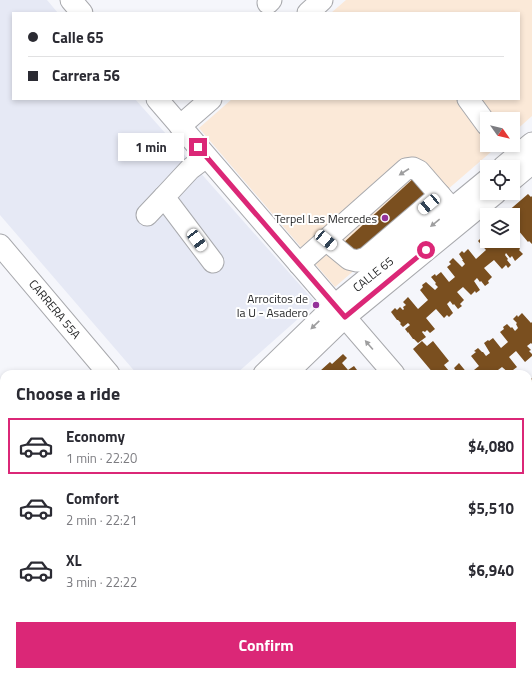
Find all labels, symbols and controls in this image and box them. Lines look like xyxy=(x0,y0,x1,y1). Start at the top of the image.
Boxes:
text: Calle 65 xyxy=(52,26,104,49)
text: Carrera 56 xyxy=(52,64,120,87)
north arrow xyxy=(480,112,520,152)
map controls xyxy=(480,112,520,248)
callout: 1 min xyxy=(118,133,184,161)
text: 1 min xyxy=(135,137,167,157)
route end xyxy=(189,138,207,156)
button: locate xyxy=(480,160,520,200)
one-way arrow xyxy=(398,169,410,176)
car xyxy=(416,192,442,216)
button: layers xyxy=(480,208,520,248)
place label: Terpel Las Mercedes xyxy=(274,209,377,228)
marker: Terpel Las Mercedes xyxy=(380,213,390,223)
one-way arrow xyxy=(430,218,441,227)
car xyxy=(185,227,209,253)
car xyxy=(313,228,339,252)
route start xyxy=(417,241,435,259)
street label: CALLE 65 xyxy=(348,251,398,296)
street label: CARRERA 55A xyxy=(24,275,86,343)
place label: Arrocitos de la U - Asadero xyxy=(237,289,308,322)
marker: Arrocitos de la U - Asadero xyxy=(311,300,321,310)
one-way arrow xyxy=(310,320,320,330)
one-way arrow xyxy=(364,339,373,350)
text: Choose a ride xyxy=(16,380,120,407)
text: Economy xyxy=(66,425,125,448)
icon: car xyxy=(18,428,54,464)
text: $4,080 xyxy=(468,435,514,458)
text: 1 min · 22:20 xyxy=(66,448,137,468)
text: Comfort xyxy=(66,487,119,510)
icon: car xyxy=(18,490,54,526)
text: $5,510 xyxy=(468,497,514,520)
text: 2 min · 22:21 xyxy=(66,510,137,530)
text: XL xyxy=(66,549,82,572)
icon: car xyxy=(18,552,54,588)
text: $6,940 xyxy=(468,559,514,582)
text: 3 min · 22:22 xyxy=(66,572,137,592)
button: Confirm xyxy=(16,622,516,668)

